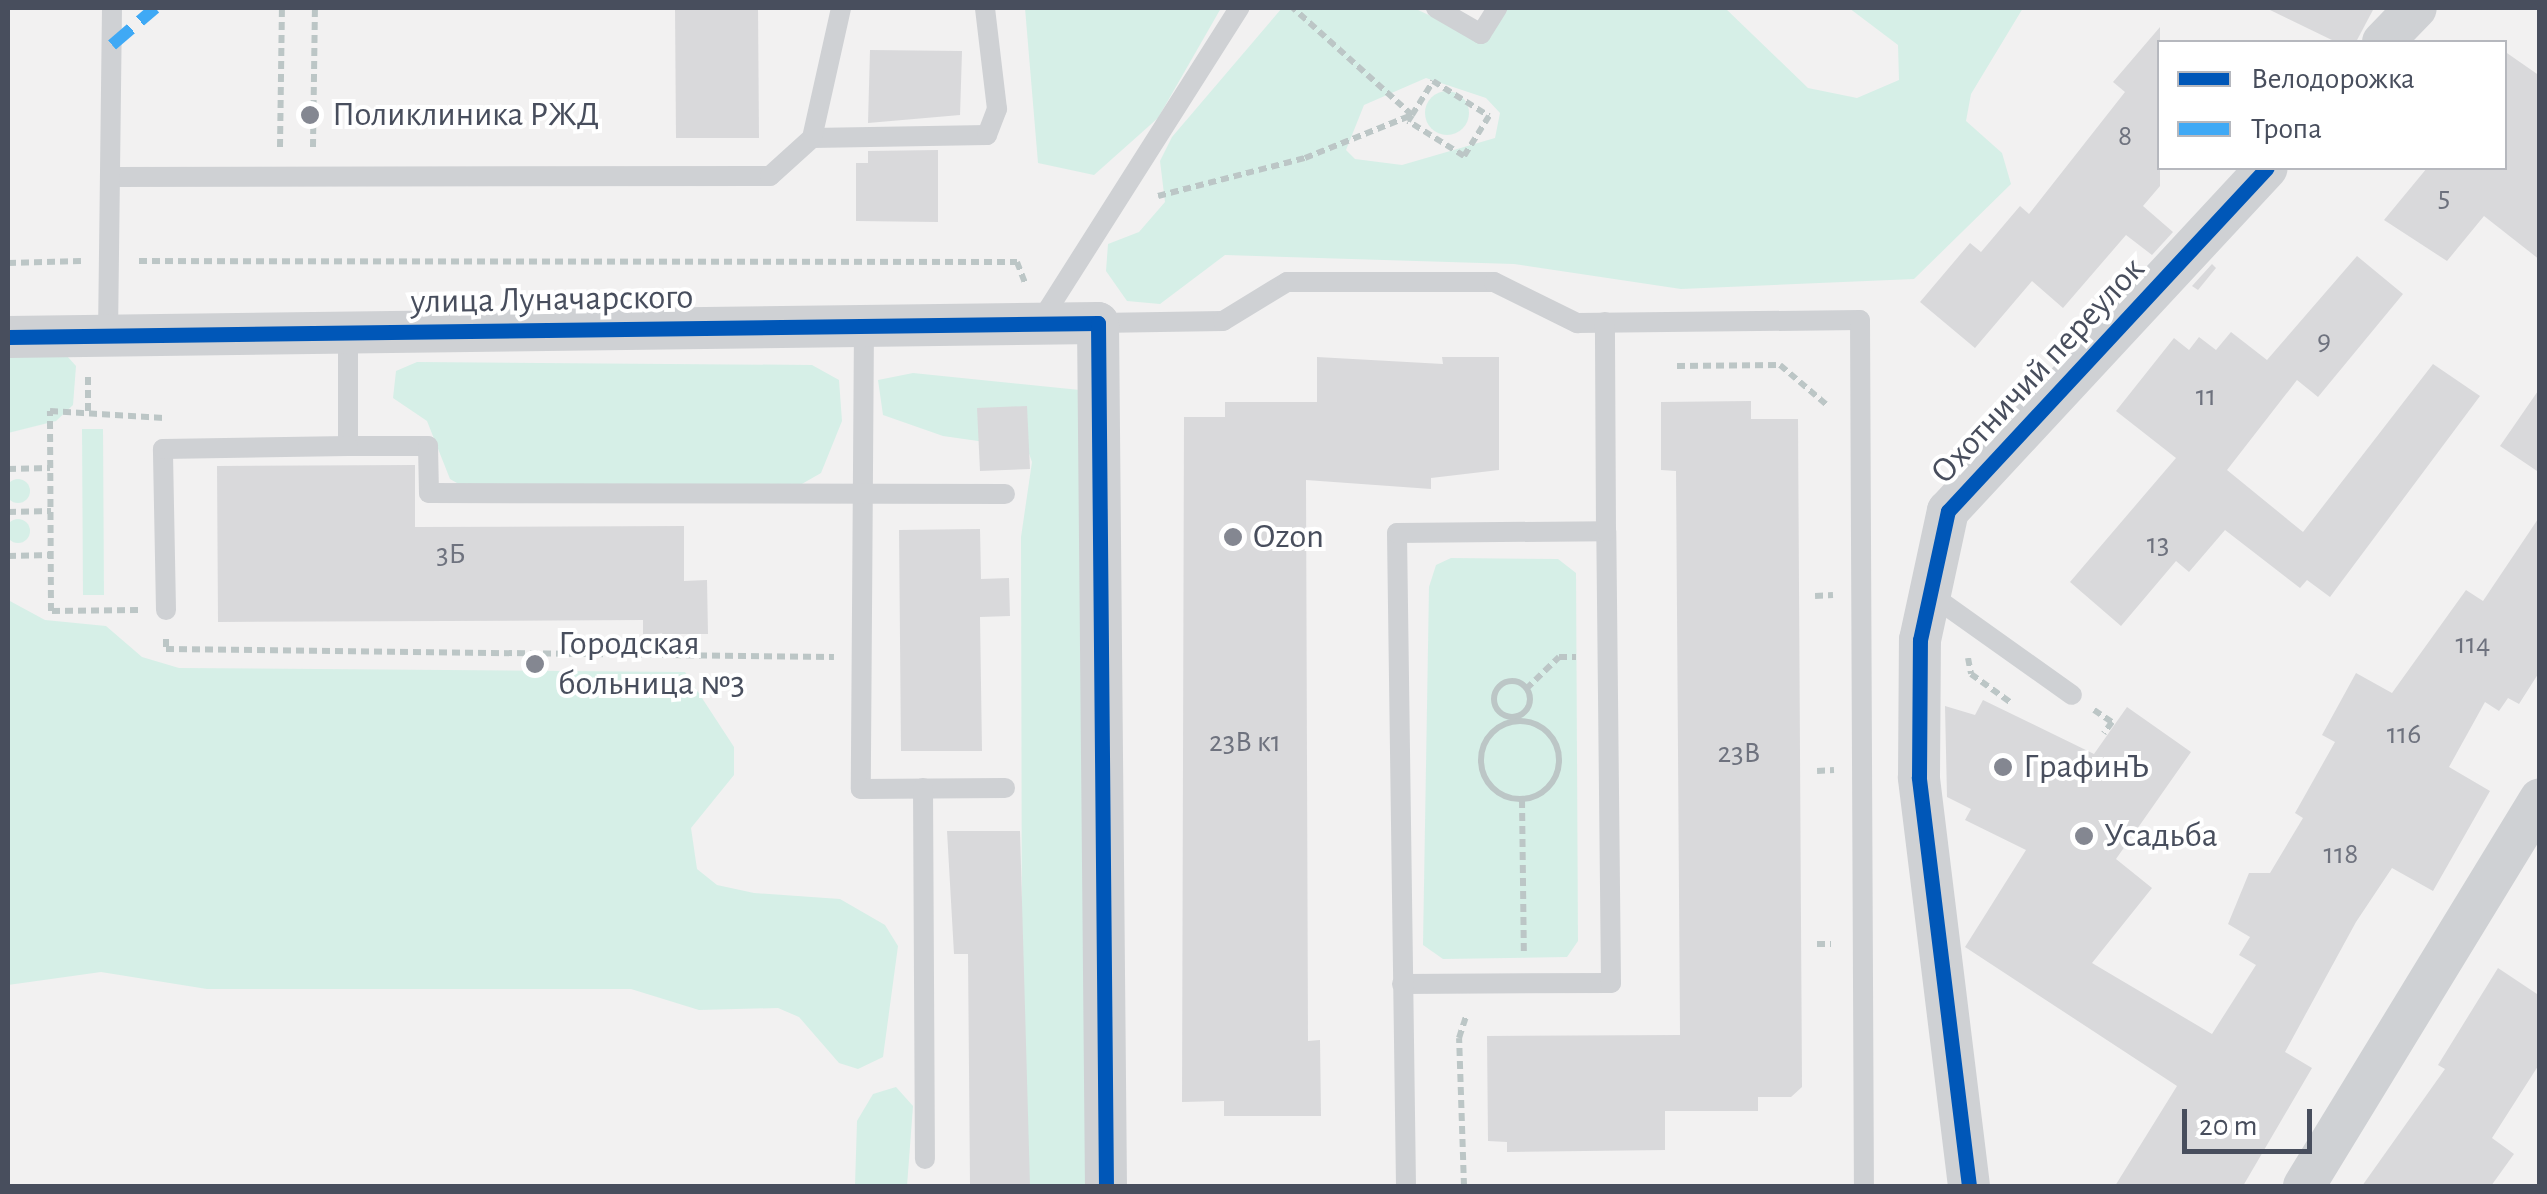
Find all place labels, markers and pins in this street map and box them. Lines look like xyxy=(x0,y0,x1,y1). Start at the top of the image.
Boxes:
place label: Поликлиника РЖД xyxy=(332,94,600,136)
marker: Поликлиника РЖД xyxy=(297,102,323,128)
place label: Ozon xyxy=(1253,516,1324,558)
marker: Ozon xyxy=(1222,526,1244,548)
place label: Городская больница №3 xyxy=(558,623,745,705)
marker: Городская больница №3 xyxy=(522,651,548,677)
place label: ГрафинЪ xyxy=(2023,746,2149,788)
marker: ГрафинЪ xyxy=(1992,756,2014,778)
place label: Усадьба xyxy=(2104,815,2218,857)
marker: Усадьба xyxy=(2073,825,2095,847)

